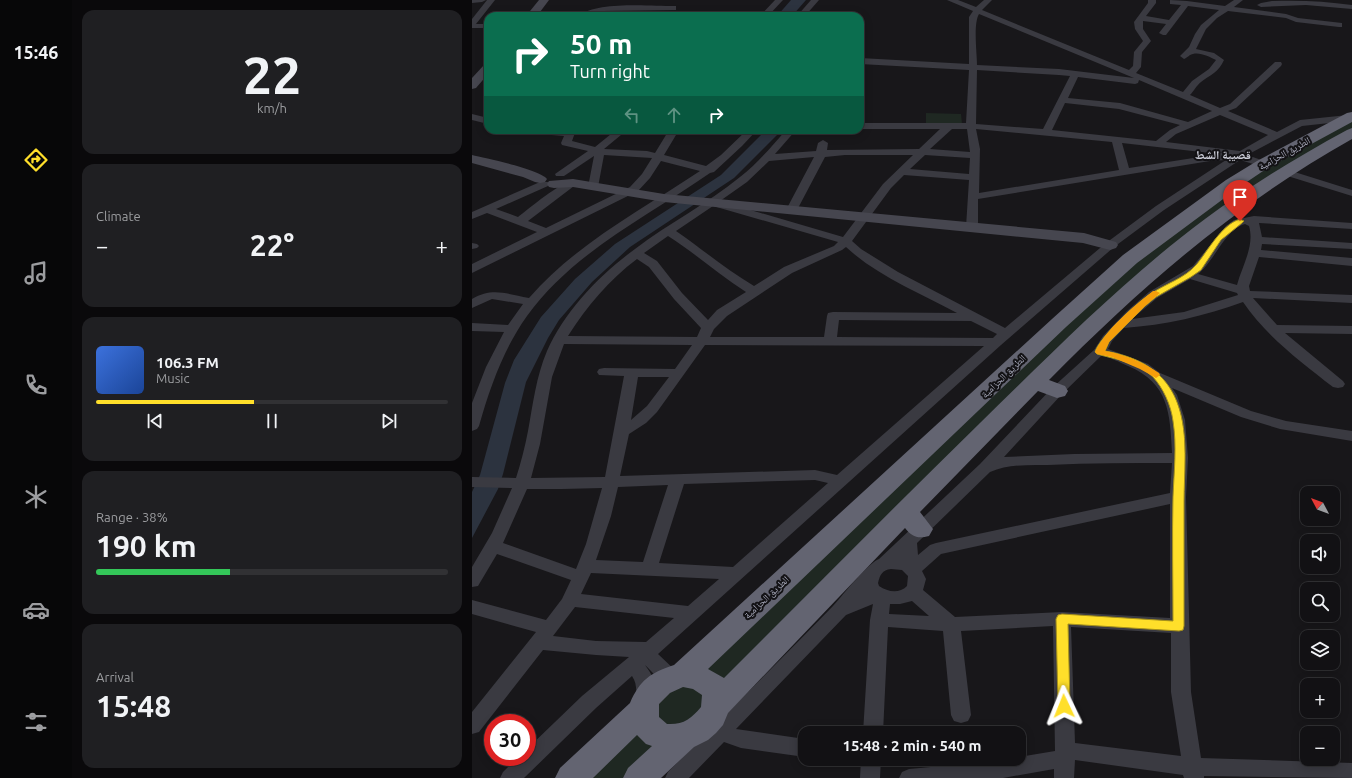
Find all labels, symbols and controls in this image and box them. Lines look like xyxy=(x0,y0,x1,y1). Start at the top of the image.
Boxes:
icon: right xyxy=(504,28,556,80)
text: 50 m xyxy=(570,28,632,59)
text: 15:46 xyxy=(13,42,59,62)
text: 22 xyxy=(243,46,301,104)
text: Turn right xyxy=(570,61,650,81)
text: km/h xyxy=(257,101,287,115)
icon: left xyxy=(621,104,643,126)
icon: ahead xyxy=(663,104,685,126)
icon: right xyxy=(705,104,727,126)
street label: الطريق الحزامية xyxy=(1257,135,1312,173)
icon: directions xyxy=(22,146,50,174)
district label: قصيبة الشط xyxy=(1195,148,1251,162)
pin xyxy=(1223,180,1257,221)
icon: arrive xyxy=(1229,186,1251,208)
text: Climate xyxy=(96,209,141,223)
text: 22° xyxy=(250,228,294,262)
text: − xyxy=(96,233,108,258)
text: + xyxy=(436,233,448,258)
icon: music xyxy=(22,259,50,287)
street label: الطريق الحزامية xyxy=(979,353,1028,401)
text: 106.3 FM xyxy=(156,354,219,371)
icon: phone xyxy=(22,371,50,399)
text: Music xyxy=(156,371,190,385)
icon: previous xyxy=(144,410,166,432)
icon: pause xyxy=(261,410,283,432)
icon: next xyxy=(378,410,400,432)
icon: climate xyxy=(22,483,50,511)
north arrow xyxy=(1300,486,1340,526)
map controls xyxy=(1300,486,1340,766)
text: Range · 38% xyxy=(96,510,168,524)
text: 190 km xyxy=(96,529,197,563)
button: sound xyxy=(1300,534,1340,574)
street label: الطريق الحزامية xyxy=(742,574,792,622)
button: search xyxy=(1300,582,1340,622)
icon: car xyxy=(22,596,50,624)
button: layers xyxy=(1300,630,1340,670)
text: Arrival xyxy=(96,670,134,684)
button: + xyxy=(1300,678,1340,718)
position arrow xyxy=(1043,685,1085,727)
text: 15:48 xyxy=(96,689,171,723)
icon: filters xyxy=(22,708,50,736)
speed limit sign: 30 xyxy=(484,714,536,766)
button: − xyxy=(1300,726,1340,766)
text: 15:48 · 2 min · 540 m xyxy=(843,737,981,754)

